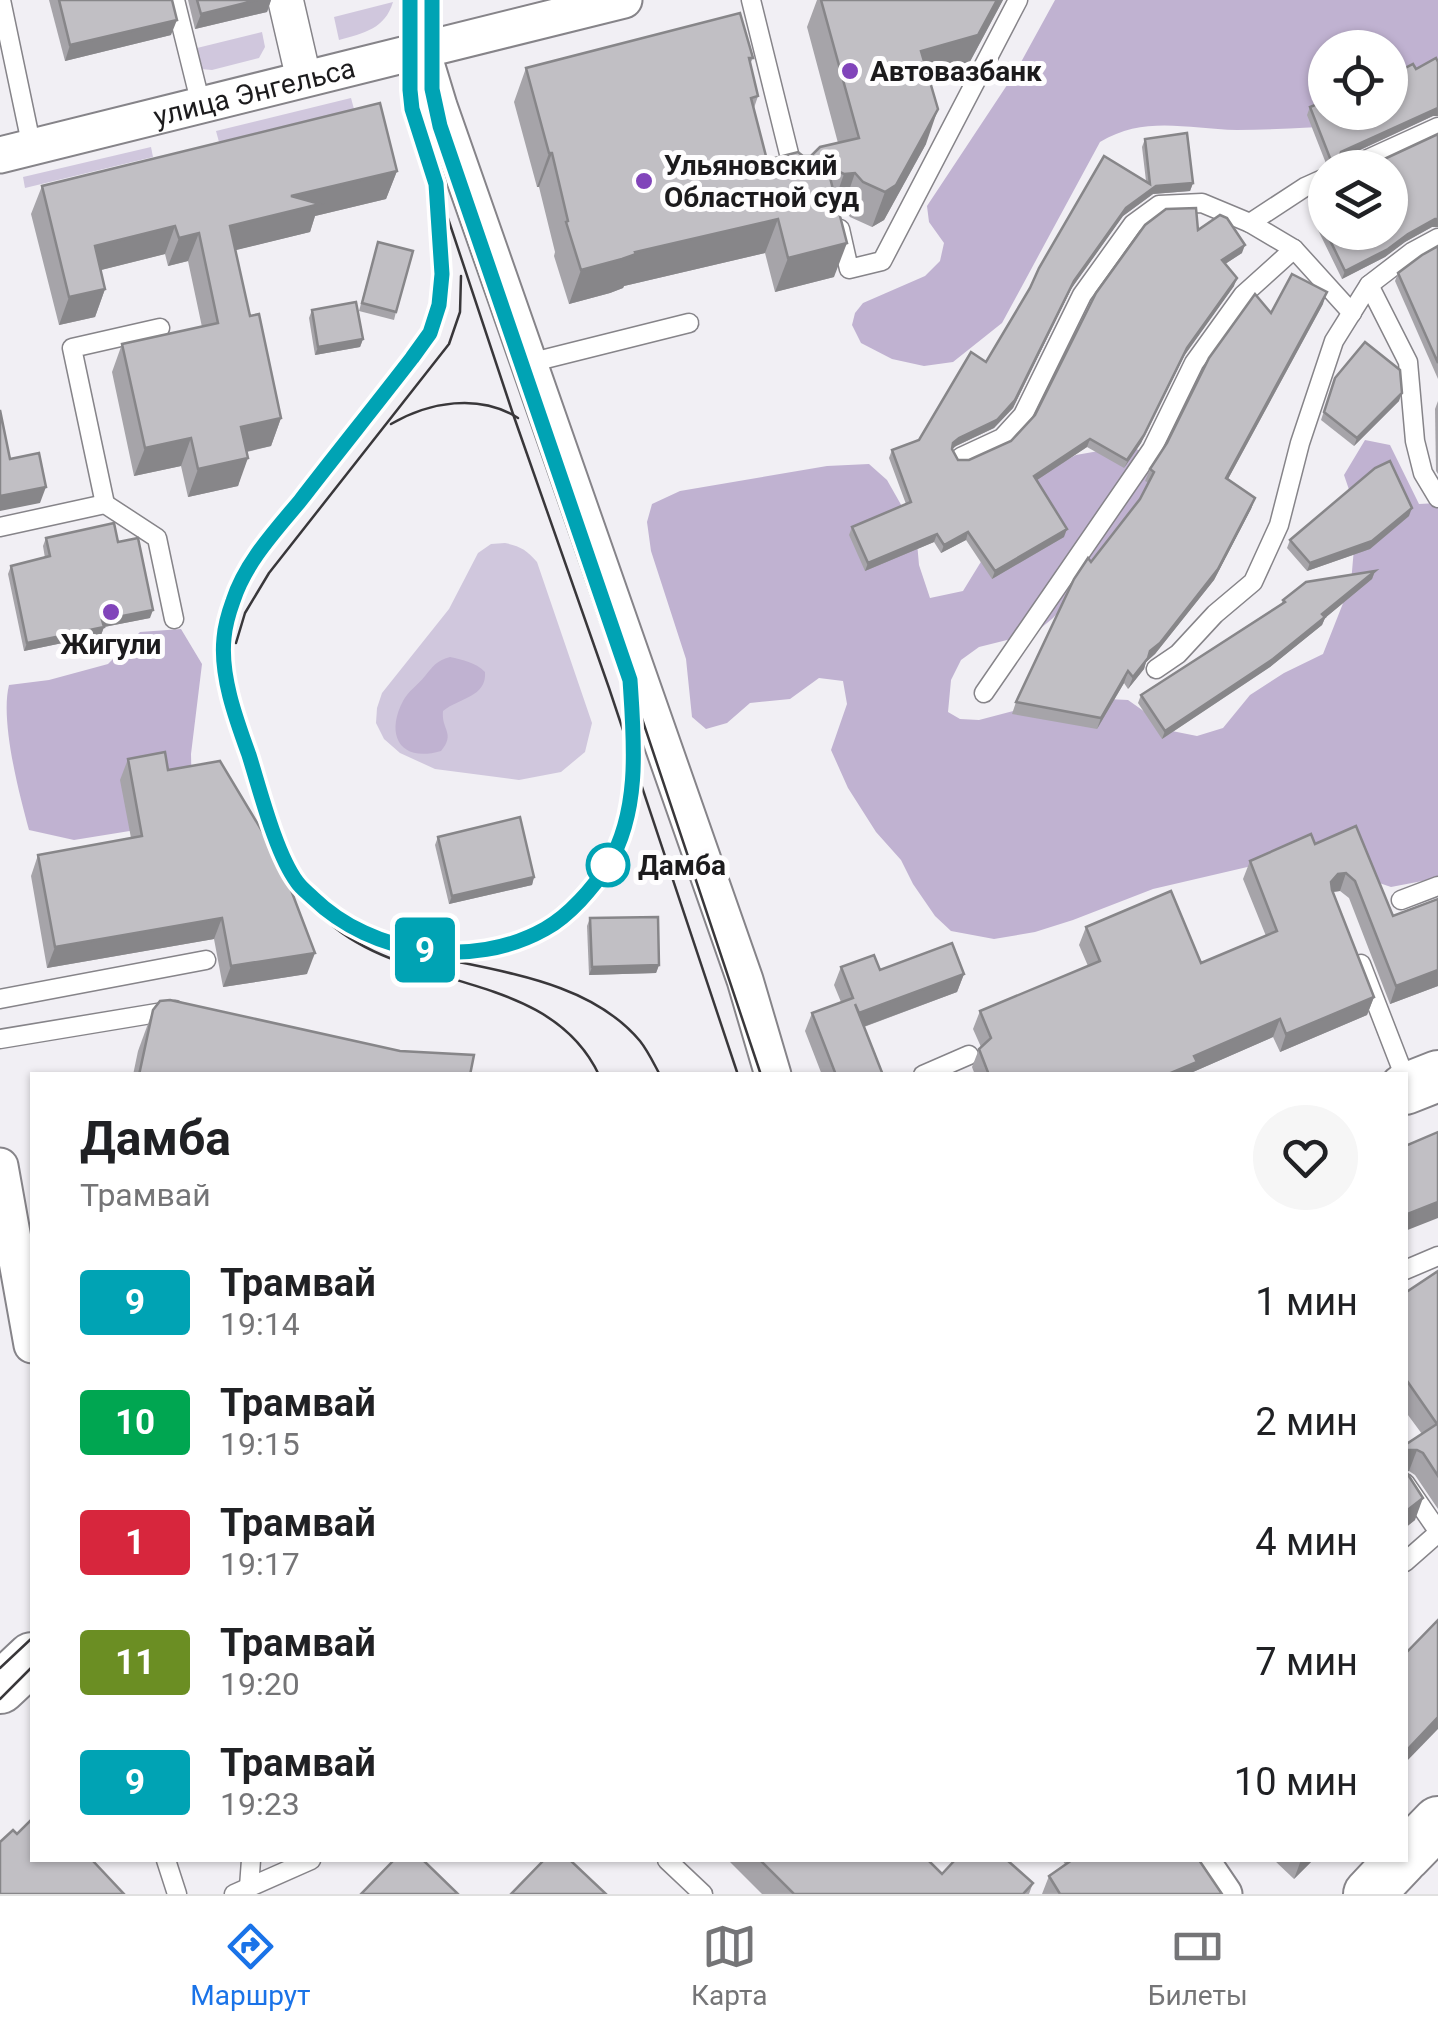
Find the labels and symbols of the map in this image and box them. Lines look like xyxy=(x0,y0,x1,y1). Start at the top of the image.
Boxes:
street label: улица Энгельса xyxy=(150,51,359,133)
place label: Автовазбанк xyxy=(870,55,1042,88)
marker: Автовазбанк xyxy=(839,60,861,82)
place label: Ульяновский Областной суд xyxy=(664,149,859,214)
marker: Ульяновский Областной суд xyxy=(633,170,655,192)
marker: Жигули xyxy=(100,601,122,623)
place label: Жигули xyxy=(61,628,161,661)
marker: Дамба xyxy=(587,844,629,886)
place label: Дамба xyxy=(638,849,726,882)
line badge: 9 xyxy=(392,918,458,982)

